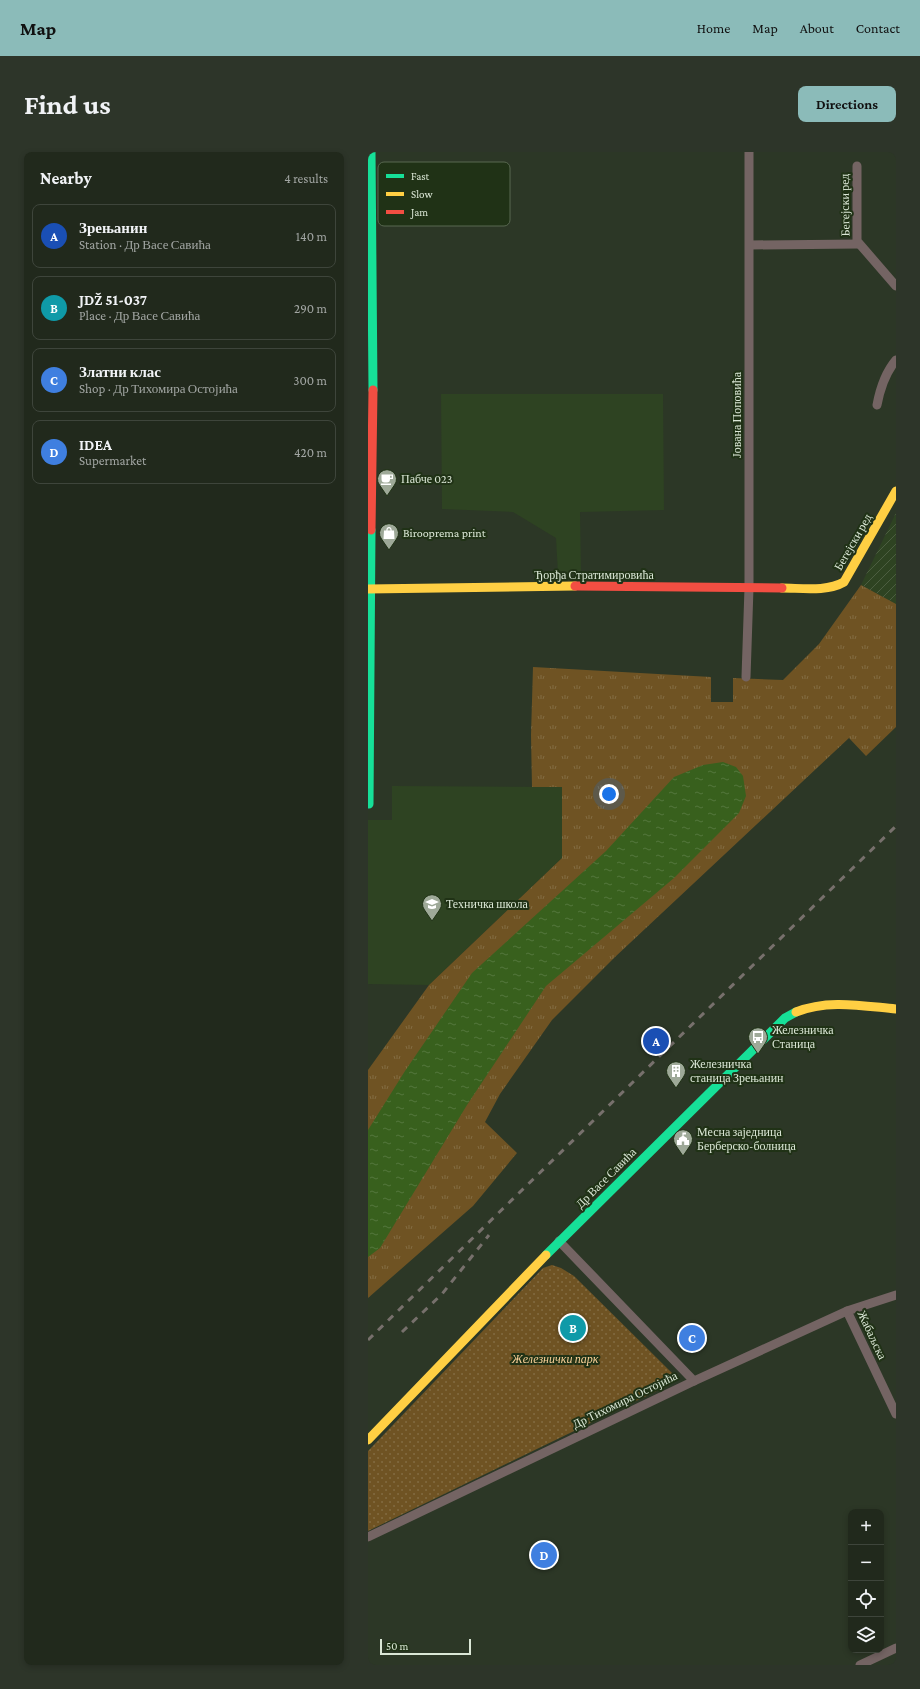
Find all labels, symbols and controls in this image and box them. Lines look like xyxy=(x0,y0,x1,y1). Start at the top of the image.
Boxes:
text: Map xyxy=(20,18,56,39)
text: Home xyxy=(697,20,730,36)
text: Map xyxy=(752,20,778,36)
text: About xyxy=(800,20,834,36)
text: Contact xyxy=(856,20,900,36)
button: Directions xyxy=(798,86,896,122)
text: Find us xyxy=(24,89,111,120)
legend xyxy=(378,162,510,226)
text: Nearby xyxy=(40,169,92,188)
text: Fast xyxy=(411,170,430,182)
text: 4 results xyxy=(284,171,328,186)
street label: Бегејски ред xyxy=(837,174,853,236)
text: Slow xyxy=(411,188,433,200)
text: Jam xyxy=(410,206,428,219)
text: Зрењанин xyxy=(79,220,147,236)
text: A xyxy=(50,229,58,244)
text: 140 m xyxy=(296,229,327,244)
text: Station · Др Васе Савића xyxy=(79,237,211,252)
text: JDŽ 51-037 xyxy=(79,292,147,308)
text: B xyxy=(50,301,58,316)
text: 290 m xyxy=(294,301,327,316)
text: Place · Др Васе Савића xyxy=(79,308,200,323)
text: Златни клас xyxy=(79,364,161,380)
street label: Јована Поповића xyxy=(730,371,744,458)
text: C xyxy=(50,373,58,388)
text: 300 m xyxy=(293,373,327,388)
text: Shop · Др Тихомира Остојића xyxy=(79,381,238,396)
text: IDEA xyxy=(79,437,112,453)
text: D xyxy=(50,445,58,460)
text: 420 m xyxy=(294,445,327,460)
text: Supermarket xyxy=(79,453,146,468)
cafe icon: Пабче 023 xyxy=(376,468,398,496)
place label: Пабче 023 xyxy=(401,472,453,486)
street label: Бегејски ред xyxy=(831,511,875,573)
shop icon: Birooprema print xyxy=(378,522,400,550)
place label: Birooprema print xyxy=(403,526,487,540)
street label: Ђорђа Стратимировића xyxy=(534,568,655,582)
your location xyxy=(599,784,619,804)
school or university icon: Техничка школа xyxy=(421,893,443,921)
place label: Техничка школа xyxy=(446,897,528,911)
place label: Железничка Станица xyxy=(772,1023,834,1051)
pin: A xyxy=(643,1026,669,1056)
bus stop icon: Железничка Станица xyxy=(747,1026,769,1054)
place label: Железничка станица Зрењанин xyxy=(690,1057,784,1085)
building icon: Железничка станица Зрењанин xyxy=(665,1060,687,1088)
place label: Месна заједница Берберско-болница xyxy=(697,1125,797,1153)
public building icon: Месна заједница Берберско-болница xyxy=(672,1128,694,1156)
street label: Др Васе Савића xyxy=(573,1144,640,1211)
street label: Жабаљска xyxy=(855,1308,890,1362)
pin: B xyxy=(560,1313,586,1343)
pin: C xyxy=(679,1323,705,1353)
park label: Железнички парк xyxy=(511,1352,599,1366)
street label: Др Тихомира Остојића xyxy=(570,1368,680,1431)
map controls xyxy=(848,1509,884,1653)
button: + xyxy=(848,1509,884,1545)
pin: D xyxy=(531,1540,557,1570)
button: − xyxy=(848,1545,884,1581)
button: locate xyxy=(848,1581,884,1617)
button: layers xyxy=(848,1617,884,1653)
scale bar xyxy=(380,1637,471,1656)
text: 50 m xyxy=(386,1640,408,1652)

